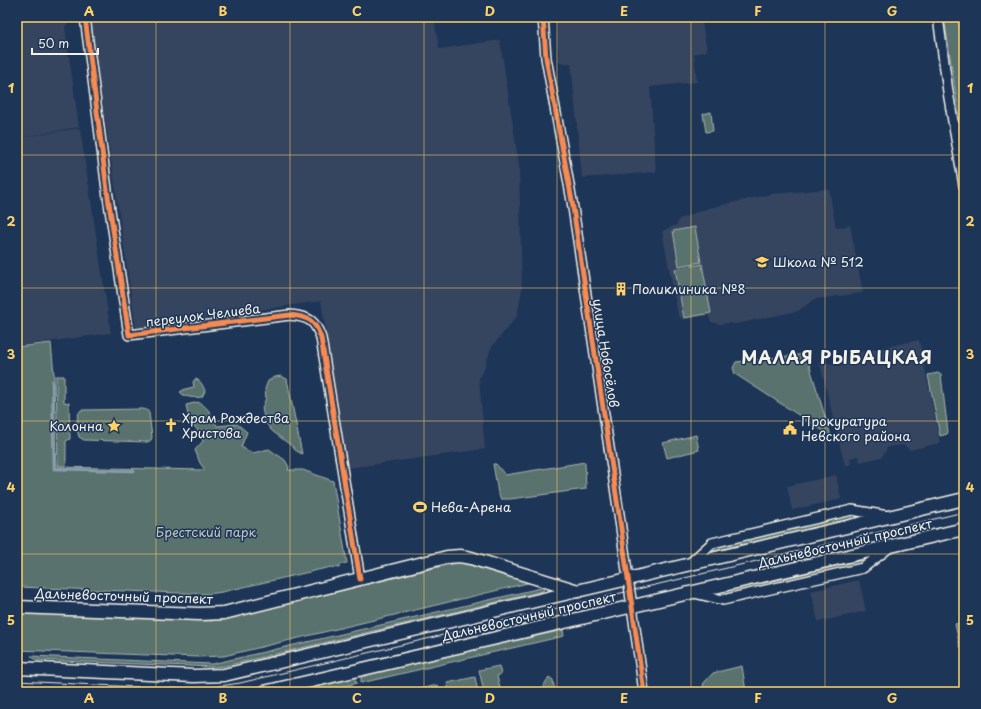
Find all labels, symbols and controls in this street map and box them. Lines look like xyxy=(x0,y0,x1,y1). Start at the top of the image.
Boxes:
text: A xyxy=(84,1,94,20)
text: B xyxy=(219,1,228,20)
text: C xyxy=(352,1,362,20)
text: D xyxy=(485,1,495,20)
text: E xyxy=(620,1,628,20)
text: F xyxy=(754,1,762,20)
text: G xyxy=(887,1,897,20)
scale bar xyxy=(32,30,98,56)
text: 50 m xyxy=(38,34,69,52)
text: 1 xyxy=(8,78,14,97)
text: 1 xyxy=(967,78,973,97)
text: 2 xyxy=(6,211,16,230)
text: 2 xyxy=(965,211,975,230)
place label: Школа № 512 xyxy=(773,252,864,271)
school or university icon: Школа № 512 xyxy=(754,254,770,270)
place label: Поликлиника №8 xyxy=(632,279,746,298)
building icon: Поликлиника №8 xyxy=(613,281,629,297)
street label: улица Новосёлов xyxy=(589,297,624,409)
street label: переулок Челиева xyxy=(145,298,262,331)
text: 3 xyxy=(7,344,16,363)
district label: МАЛАЯ РЫБАЦКАЯ xyxy=(741,344,933,370)
text: 3 xyxy=(966,344,975,363)
place label: Храм Рождества Христова xyxy=(182,408,290,442)
place label: Прокуратура Невского района xyxy=(801,411,911,445)
place label: Колонна xyxy=(49,416,104,435)
church icon: Храм Рождества Христова xyxy=(163,417,179,433)
place icon: Колонна xyxy=(106,418,122,434)
public building icon: Прокуратура Невского района xyxy=(782,420,798,436)
text: 4 xyxy=(7,477,16,496)
text: 4 xyxy=(966,477,975,496)
place label: Нева-Арена xyxy=(431,497,512,516)
sports icon: Нева-Арена xyxy=(412,499,428,515)
street label: Дальневосточный проспект xyxy=(755,513,934,572)
park label: Брестский парк xyxy=(156,522,257,541)
street label: Дальневосточный проспект xyxy=(34,583,214,608)
street label: Дальневосточный проспект xyxy=(439,586,618,645)
text: 5 xyxy=(7,610,15,629)
text: 5 xyxy=(966,610,974,629)
text: A xyxy=(84,688,94,707)
text: B xyxy=(219,688,228,707)
text: C xyxy=(352,688,362,707)
text: D xyxy=(485,688,495,707)
text: E xyxy=(620,688,628,707)
text: F xyxy=(754,688,762,707)
text: G xyxy=(887,688,897,707)

